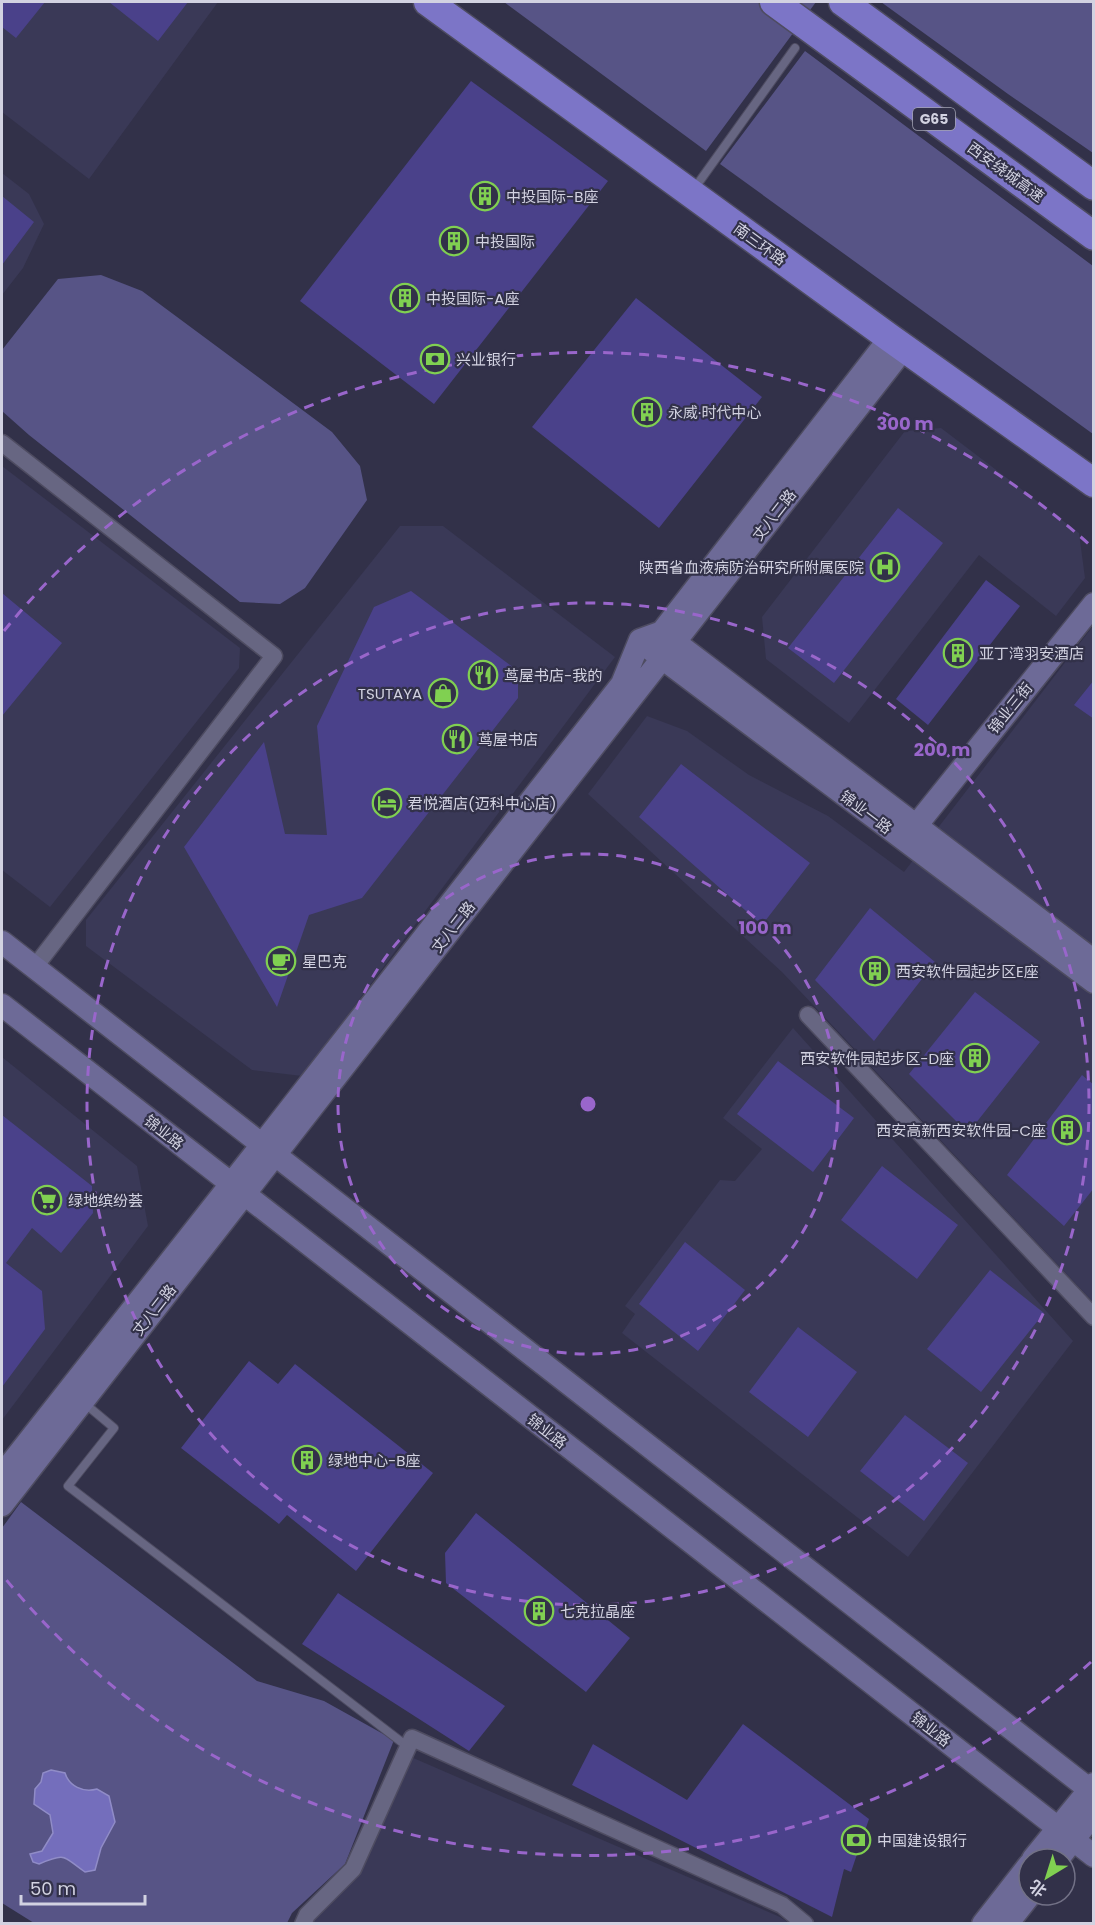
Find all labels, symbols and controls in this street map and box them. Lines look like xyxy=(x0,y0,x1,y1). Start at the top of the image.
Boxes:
road number: G65 xyxy=(913,108,955,130)
street label: 西安绕城高速 xyxy=(963,137,1049,207)
building icon: 中投国际-B座 xyxy=(469,180,501,212)
place label: 中投国际-B座 xyxy=(506,186,598,207)
street label: 南三环路 xyxy=(730,218,790,270)
building icon: 中投国际 xyxy=(438,225,470,257)
place label: 中投国际 xyxy=(475,231,535,252)
building icon: 中投国际-A座 xyxy=(389,282,421,314)
place label: 中投国际-A座 xyxy=(426,288,519,309)
bank icon: 兴业银行 xyxy=(419,343,451,375)
place label: 兴业银行 xyxy=(456,349,516,370)
building icon: 永威·时代中心 xyxy=(631,396,663,428)
place label: 永威·时代中心 xyxy=(668,402,761,423)
text: 300 m xyxy=(876,411,934,436)
street label: 丈八二路 xyxy=(747,485,801,545)
hospital icon: 陕西省血液病防治研究所附属医院 xyxy=(869,551,901,583)
place label: 陕西省血液病防治研究所附属医院 xyxy=(639,557,864,578)
building icon: 亚丁湾羽安酒店 xyxy=(942,637,974,669)
place label: 亚丁湾羽安酒店 xyxy=(979,643,1084,664)
restaurant icon: 茑屋书店-我的 xyxy=(467,659,499,691)
place label: 茑屋书店-我的 xyxy=(504,665,602,686)
shop icon: TSUTAYA xyxy=(427,677,459,709)
street label: 锦业三街 xyxy=(983,678,1037,738)
place label: TSUTAYA xyxy=(358,683,422,704)
restaurant icon: 茑屋书店 xyxy=(441,723,473,755)
place label: 茑屋书店 xyxy=(478,729,538,750)
text: 200 m xyxy=(914,737,970,762)
street label: 锦业一路 xyxy=(836,786,896,838)
hotel icon: 君悦酒店(迈科中心店) xyxy=(371,787,403,819)
place label: 君悦酒店(迈科中心店) xyxy=(408,793,557,814)
street label: 丈八二路 xyxy=(426,897,480,957)
text: 100 m xyxy=(738,915,792,940)
cafe icon: 星巴克 xyxy=(265,945,297,977)
place label: 星巴克 xyxy=(302,951,347,972)
building icon: 西安软件园起步区E座 xyxy=(859,955,891,987)
place label: 西安软件园起步区E座 xyxy=(896,961,1039,982)
building icon: 西安软件园起步区-D座 xyxy=(959,1042,991,1074)
place label: 西安软件园起步区-D座 xyxy=(800,1048,954,1069)
centre of rings xyxy=(578,1094,598,1114)
street label: 锦业路 xyxy=(140,1110,188,1154)
building icon: 西安高新西安软件园-C座 xyxy=(1051,1114,1083,1146)
place label: 西安高新西安软件园-C座 xyxy=(876,1120,1046,1141)
supermarket icon: 绿地缤纷荟 xyxy=(31,1184,63,1216)
place label: 绿地缤纷荟 xyxy=(68,1190,143,1211)
street label: 丈八二路 xyxy=(127,1280,181,1340)
street label: 锦业路 xyxy=(523,1409,571,1453)
building icon: 绿地中心-B座 xyxy=(291,1444,323,1476)
place label: 绿地中心-B座 xyxy=(328,1450,420,1471)
building icon: 七克拉晶座 xyxy=(523,1595,555,1627)
place label: 七克拉晶座 xyxy=(560,1601,635,1622)
street label: 锦业路 xyxy=(907,1707,955,1751)
bank icon: 中国建设银行 xyxy=(840,1824,872,1856)
place label: 中国建设银行 xyxy=(877,1830,967,1851)
north arrow xyxy=(1017,1847,1077,1907)
scale bar xyxy=(21,1868,146,1906)
text: 北 xyxy=(1025,1874,1051,1902)
text: 50 m xyxy=(30,1876,76,1901)

